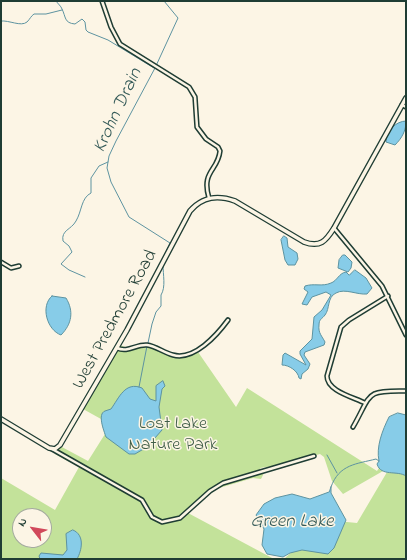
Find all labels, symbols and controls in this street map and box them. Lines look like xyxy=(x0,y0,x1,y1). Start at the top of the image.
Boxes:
water label: Krohn Drain xyxy=(90,65,148,157)
street label: West Predmore Road xyxy=(69,247,163,393)
park label: Lost Lake Nature Park xyxy=(129,414,217,456)
north arrow xyxy=(12,508,52,548)
water label: Green Lake xyxy=(250,512,334,534)
text: N xyxy=(14,515,31,530)

